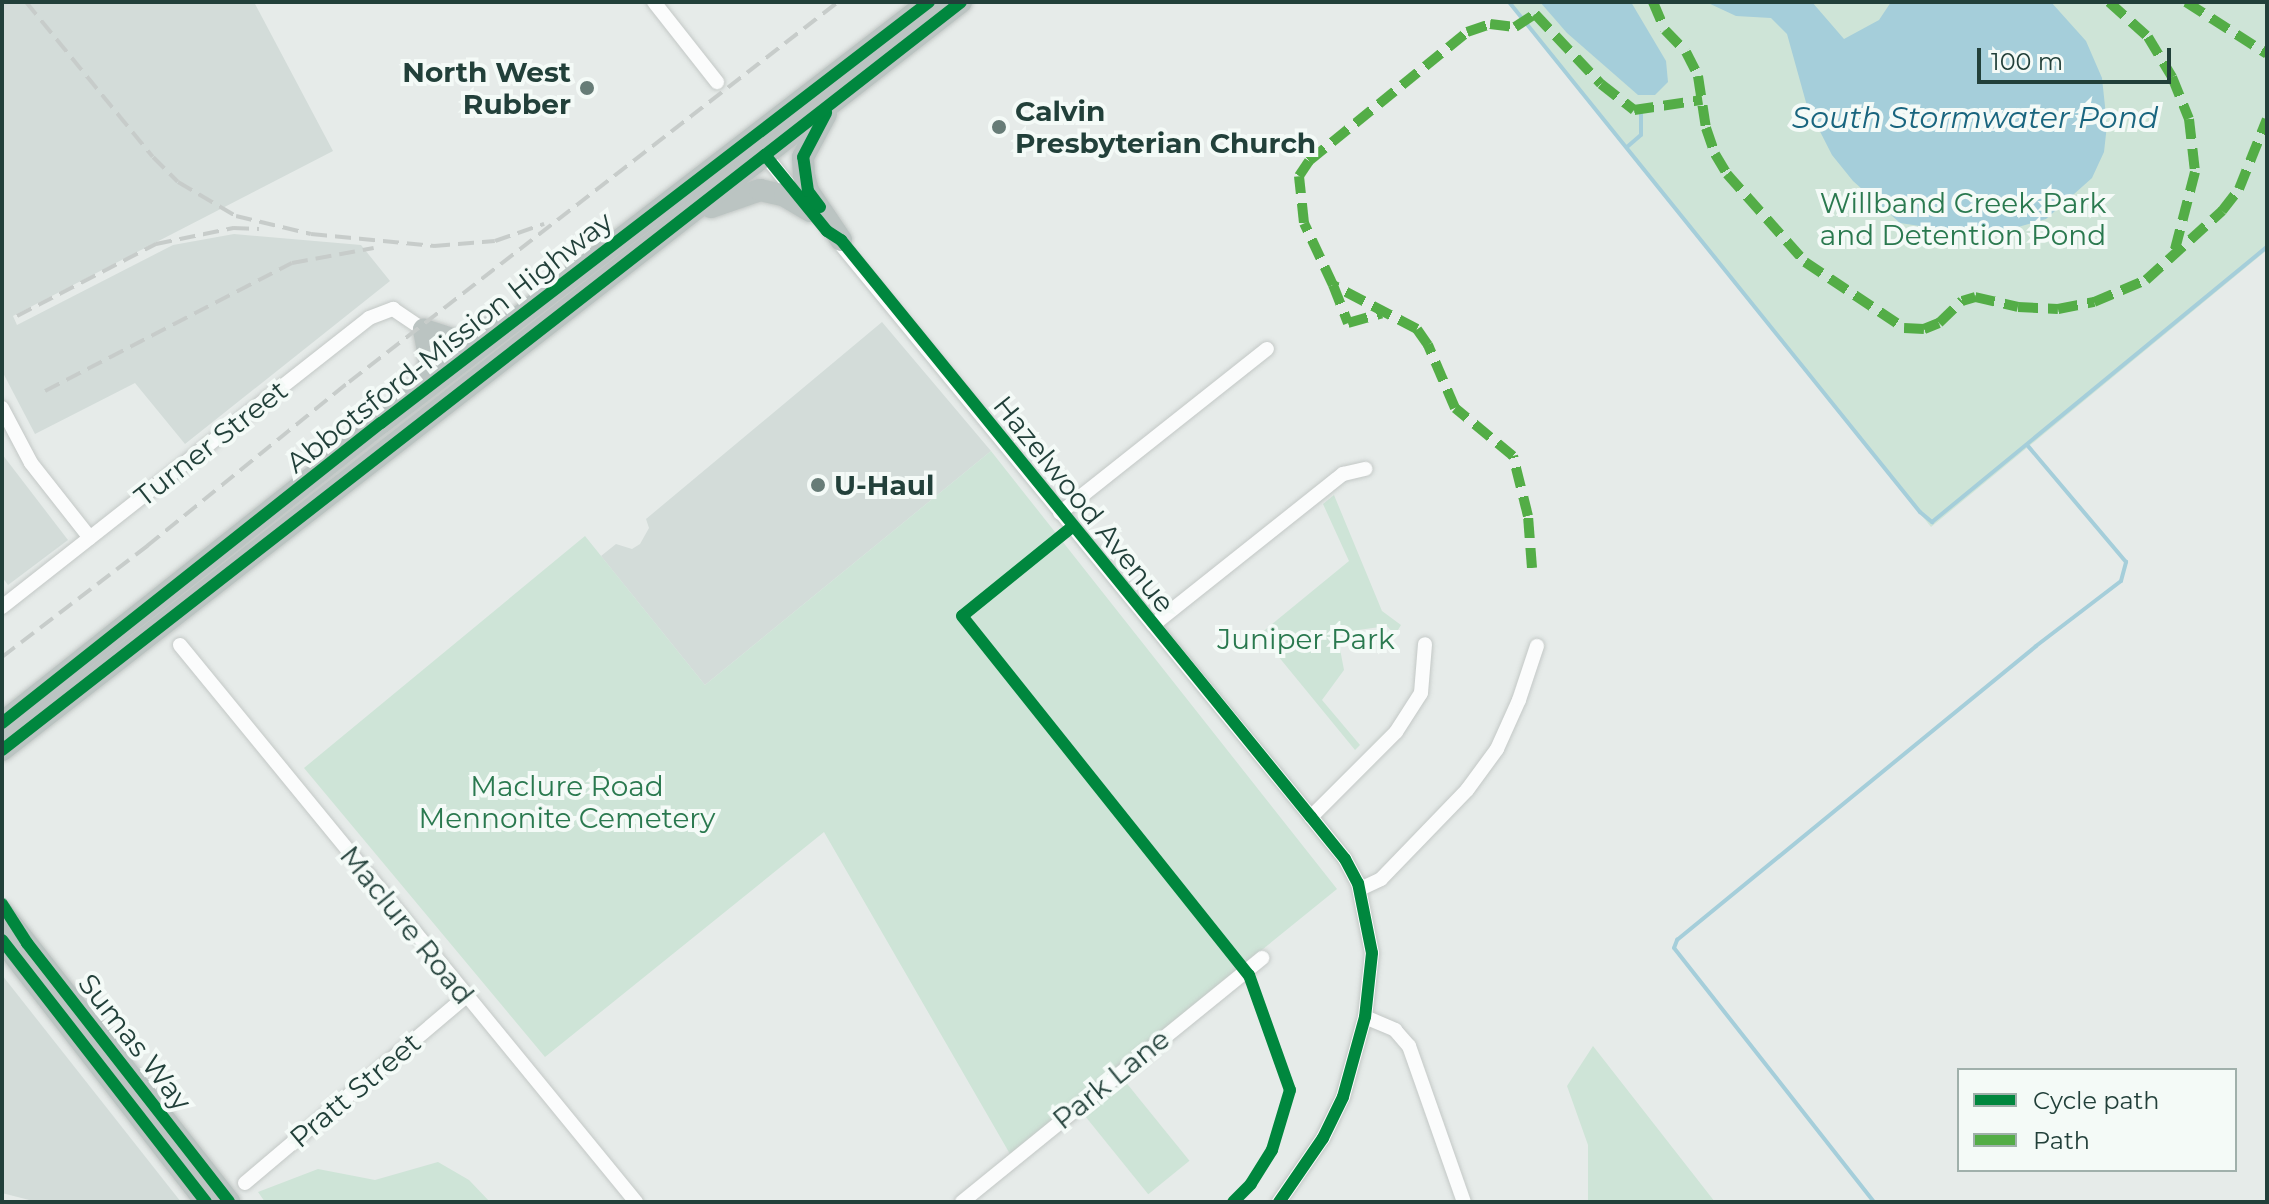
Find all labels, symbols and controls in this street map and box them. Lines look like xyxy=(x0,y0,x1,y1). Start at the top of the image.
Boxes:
scale bar xyxy=(1981,32,2175,82)
text: 100 m xyxy=(1991,47,2063,76)
place label: North West Rubber xyxy=(402,55,571,121)
marker: North West Rubber xyxy=(578,79,596,97)
place label: Calvin Presbyterian Church xyxy=(1015,94,1316,160)
water label: South Stormwater Pond xyxy=(1792,100,2158,136)
marker: Calvin Presbyterian Church xyxy=(990,118,1008,136)
park label: Willband Creek Park and Detention Pond xyxy=(1820,186,2106,252)
street label: Abbotsford-Mission Highway xyxy=(279,204,619,480)
street label: Turner Street xyxy=(128,373,294,513)
street label: Hazelwood Avenue xyxy=(986,389,1182,619)
place label: U-Haul xyxy=(834,468,934,502)
marker: U-Haul xyxy=(809,476,827,494)
park label: Juniper Park xyxy=(1217,622,1395,656)
park label: Maclure Road Mennonite Cemetery xyxy=(418,769,716,835)
street label: Maclure Road xyxy=(333,839,481,1011)
street label: Sumas Way xyxy=(71,967,199,1117)
street label: Park Lane xyxy=(1046,1022,1176,1136)
street label: Pratt Street xyxy=(283,1026,427,1154)
legend xyxy=(1957,1068,2237,1172)
text: Cycle path xyxy=(2033,1086,2160,1115)
text: Path xyxy=(2033,1126,2090,1155)

